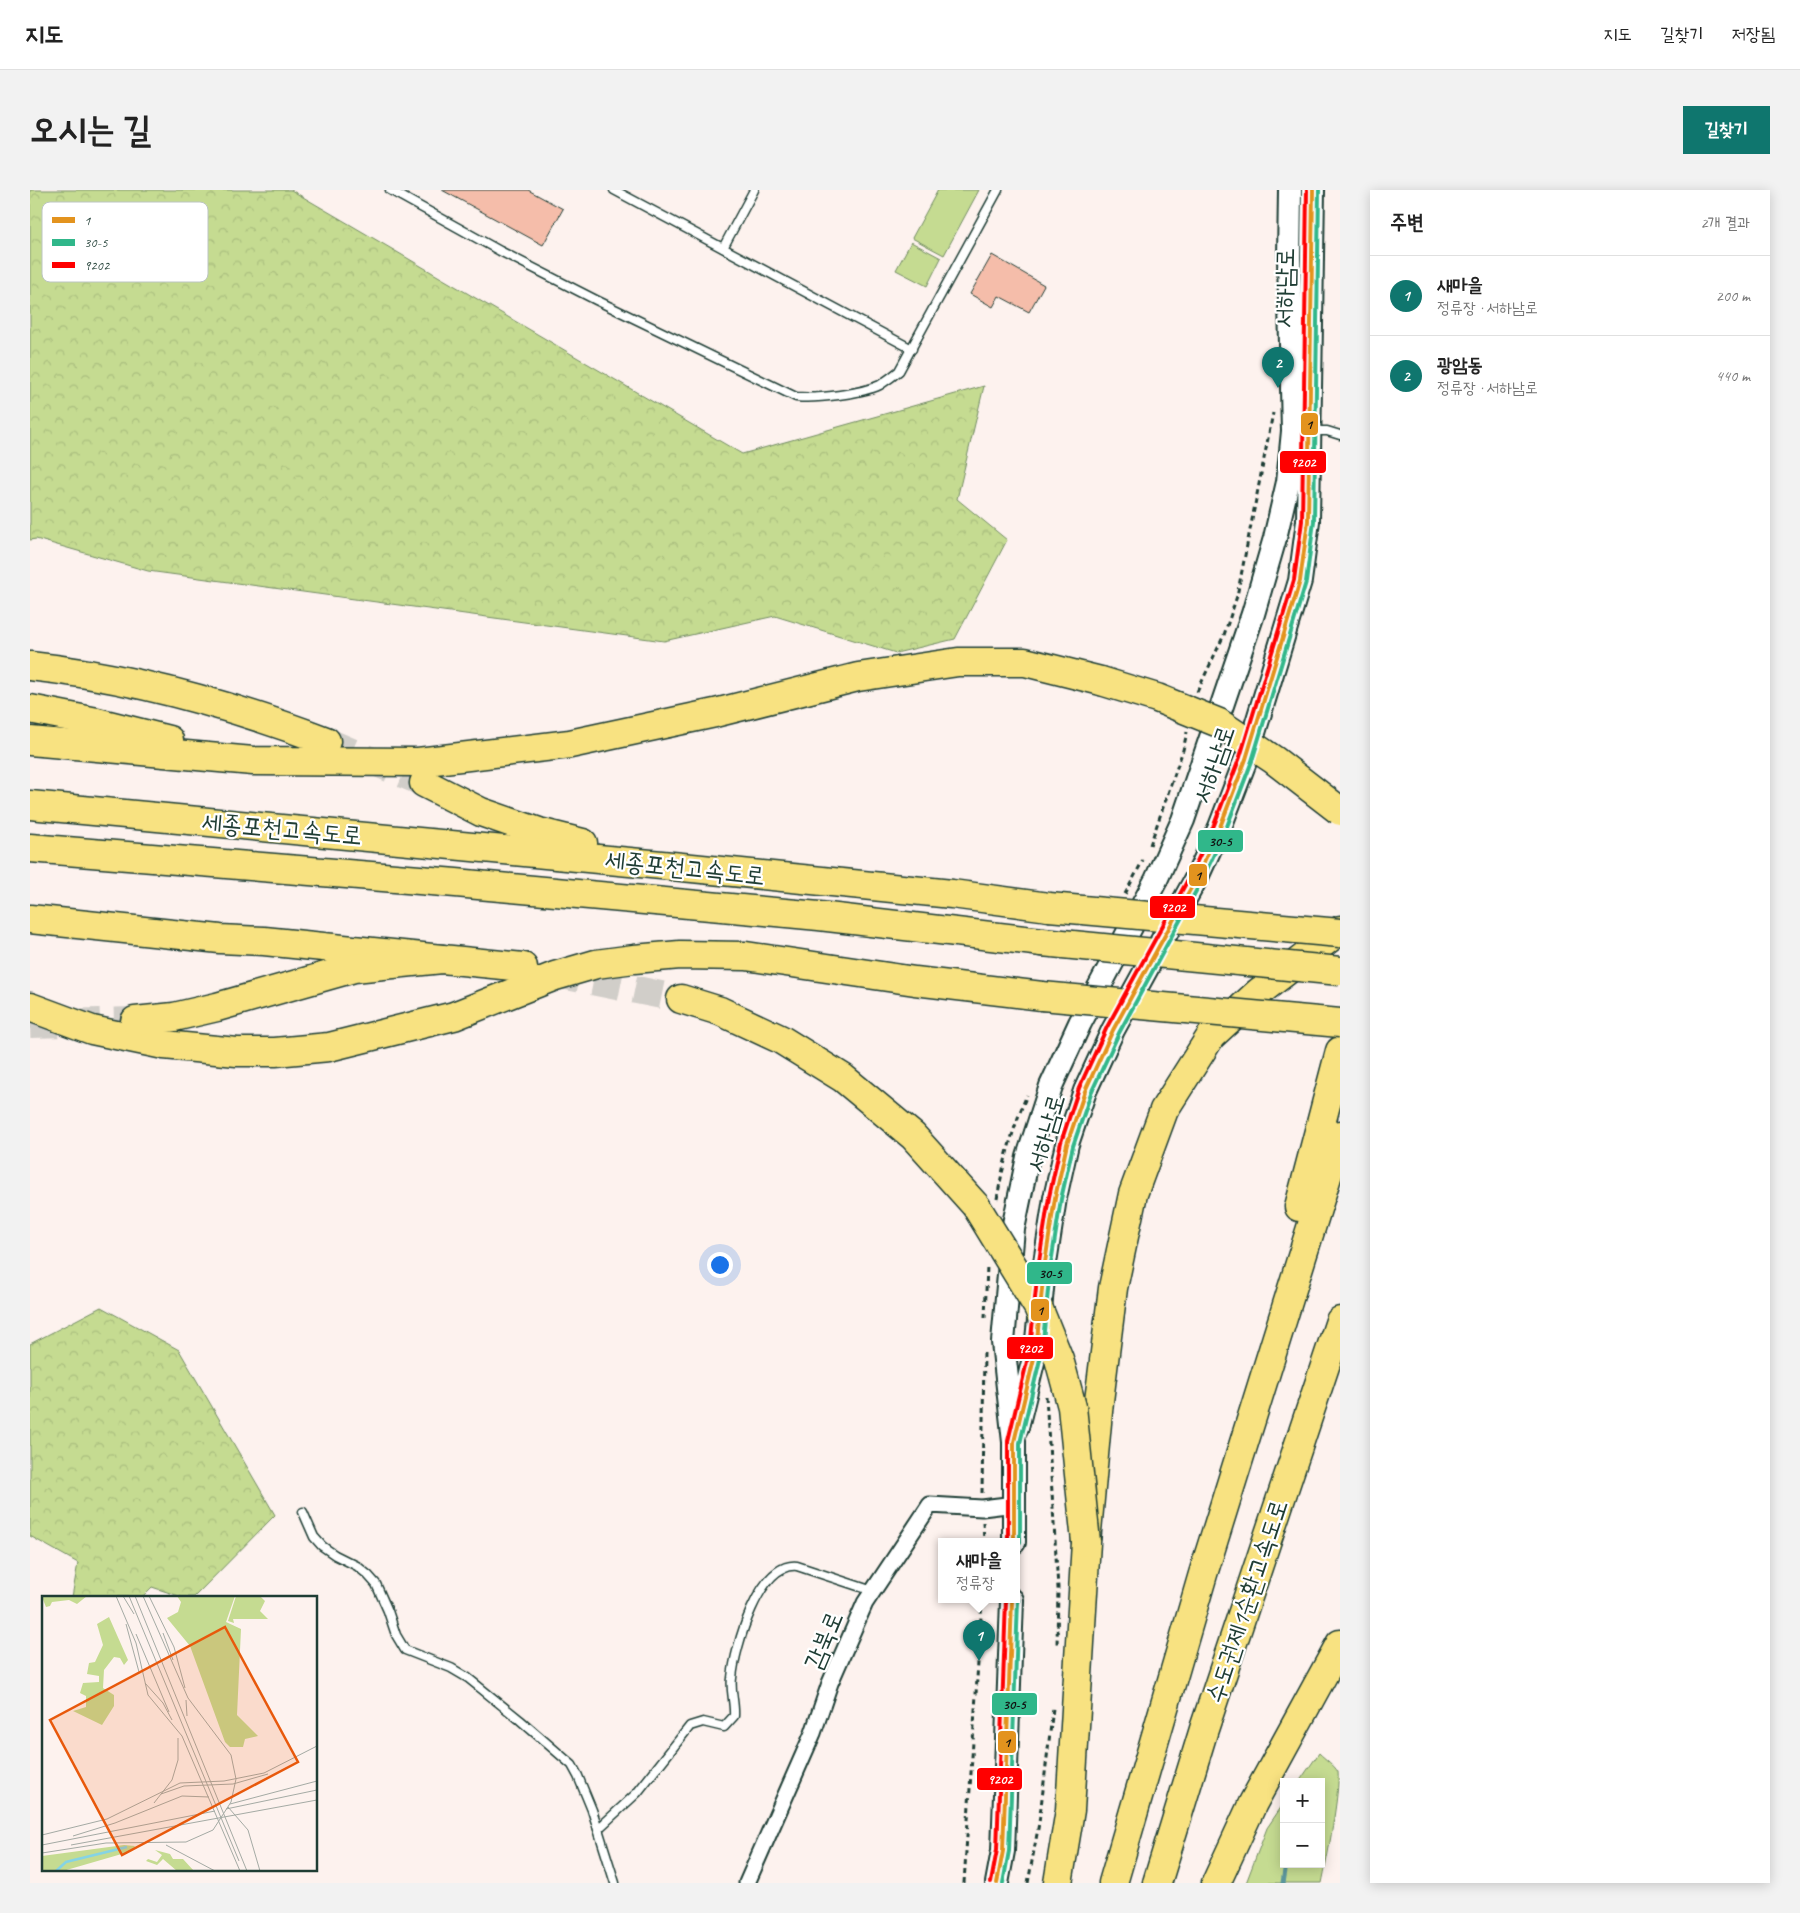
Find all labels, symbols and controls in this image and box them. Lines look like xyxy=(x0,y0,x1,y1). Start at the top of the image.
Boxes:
text: 지도 xyxy=(25,19,64,49)
text: 지도 xyxy=(1603,23,1632,45)
text: 길찾기 xyxy=(1660,23,1704,45)
text: 저장됨 xyxy=(1732,23,1775,45)
button: 길찾기 xyxy=(1683,106,1770,154)
text: 오시는 길 xyxy=(30,107,151,152)
legend xyxy=(42,202,208,282)
text: 주변 xyxy=(1390,209,1424,235)
text: 1 xyxy=(84,212,91,229)
text: 2개 결과 xyxy=(1700,213,1750,233)
text: 30-5 xyxy=(84,234,108,251)
street label: 서하남로 xyxy=(1268,248,1302,329)
text: 9202 xyxy=(84,257,111,274)
text: 새마을 xyxy=(1437,273,1483,297)
text: 1 xyxy=(1402,286,1410,306)
text: 200 m xyxy=(1716,286,1750,306)
text: 정류장 · 서하남로 xyxy=(1437,298,1538,318)
pin: 2 xyxy=(1262,347,1294,388)
text: 광암동 xyxy=(1437,353,1483,377)
text: 2 xyxy=(1402,366,1410,386)
text: 440 m xyxy=(1716,366,1750,386)
text: 정류장 · 서하남로 xyxy=(1437,378,1538,398)
line badge: 1 xyxy=(1300,412,1319,436)
text: 1 xyxy=(1306,416,1314,433)
line badge: 9202 xyxy=(1279,450,1327,474)
text: 9202 xyxy=(1290,454,1317,471)
street label: 서하남로 xyxy=(1186,721,1242,808)
street label: 세종포천고속도로 xyxy=(200,806,363,852)
line badge: 30-5 xyxy=(1197,829,1244,853)
text: 30-5 xyxy=(1208,833,1234,850)
street label: 세종포천고속도로 xyxy=(603,844,767,892)
line badge: 1 xyxy=(1188,863,1208,887)
text: 1 xyxy=(1195,867,1203,884)
line badge: 9202 xyxy=(1149,895,1196,919)
text: 9202 xyxy=(1160,899,1187,916)
street label: 서하남로 xyxy=(1019,1090,1072,1176)
your location xyxy=(707,1252,733,1278)
line badge: 30-5 xyxy=(1026,1261,1073,1285)
text: 30-5 xyxy=(1038,1265,1064,1282)
line badge: 1 xyxy=(1030,1298,1050,1322)
text: 1 xyxy=(1037,1302,1045,1319)
line badge: 9202 xyxy=(1006,1336,1054,1360)
text: 9202 xyxy=(1017,1340,1044,1357)
street label: 수도권제1순환고속도로 xyxy=(1199,1495,1295,1707)
popup xyxy=(938,1538,1020,1603)
text: 새마을 xyxy=(956,1548,1002,1572)
text: 정류장 xyxy=(956,1573,995,1593)
inset map xyxy=(42,1596,318,1870)
street label: 감북로 xyxy=(797,1606,850,1674)
pin: 1 xyxy=(963,1620,995,1661)
line badge: 30-5 xyxy=(991,1692,1038,1716)
text: 30-5 xyxy=(1002,1696,1028,1713)
line badge: 1 xyxy=(997,1730,1017,1754)
text: 1 xyxy=(1004,1734,1012,1751)
line badge: 9202 xyxy=(976,1767,1023,1791)
text: 9202 xyxy=(987,1771,1014,1788)
map controls xyxy=(1280,1778,1325,1868)
button: + xyxy=(1280,1778,1325,1823)
button: − xyxy=(1280,1823,1325,1868)

